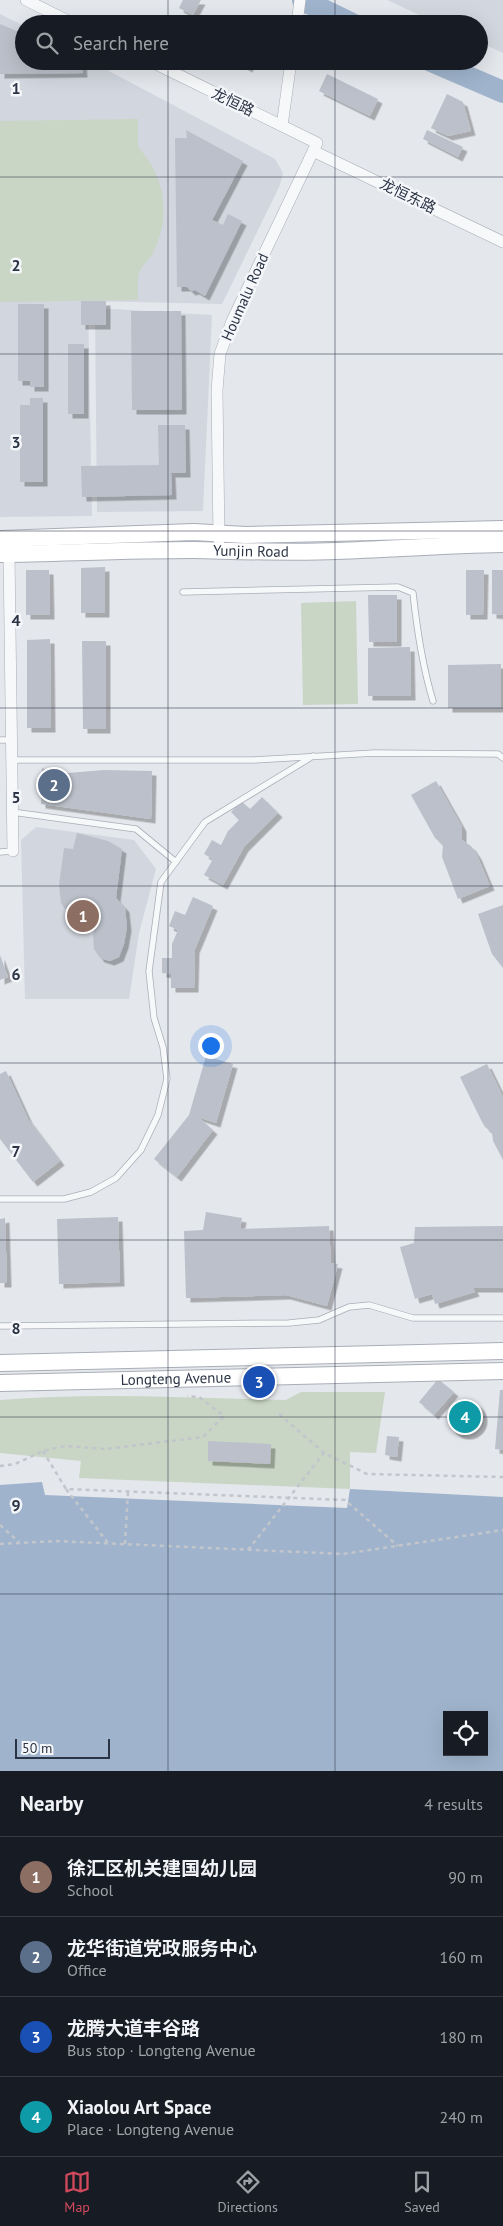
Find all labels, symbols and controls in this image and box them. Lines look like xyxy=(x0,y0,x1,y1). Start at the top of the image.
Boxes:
search box xyxy=(15,15,488,70)
icon: search xyxy=(33,29,61,57)
text: Search here xyxy=(73,31,169,55)
text: 1 xyxy=(11,78,21,98)
street label: 龙恒路 xyxy=(209,83,258,120)
street label: 龙恒东路 xyxy=(377,174,439,217)
street label: Houmalu Road xyxy=(217,250,272,344)
text: 2 xyxy=(11,255,21,275)
text: 3 xyxy=(11,432,21,452)
street label: Yunjin Road xyxy=(213,540,289,561)
text: 4 xyxy=(11,610,21,630)
pin: 2 xyxy=(38,766,70,804)
text: 5 xyxy=(11,787,21,807)
pin: 1 xyxy=(67,897,99,935)
text: 6 xyxy=(11,964,21,984)
your location xyxy=(198,1033,224,1059)
text: 7 xyxy=(11,1141,21,1161)
text: 8 xyxy=(11,1318,21,1338)
pin: 3 xyxy=(243,1363,275,1401)
street label: Longteng Avenue xyxy=(120,1367,231,1389)
pin: 4 xyxy=(449,1398,481,1436)
text: 9 xyxy=(11,1495,21,1515)
map controls xyxy=(443,1711,488,1756)
button: locate xyxy=(443,1711,488,1756)
scale bar xyxy=(15,1736,110,1759)
text: 50 m xyxy=(22,1739,52,1757)
text: Nearby xyxy=(20,1790,83,1817)
text: 4 results xyxy=(424,1794,483,1814)
text: 徐汇区机关建国幼儿园 xyxy=(67,1856,257,1880)
text: 1 xyxy=(31,1867,41,1887)
text: 90 m xyxy=(448,1867,483,1887)
text: School xyxy=(67,1880,113,1900)
text: 龙华街道党政服务中心 xyxy=(67,1936,257,1960)
text: 2 xyxy=(31,1947,41,1967)
text: 160 m xyxy=(440,1947,483,1967)
text: Office xyxy=(67,1960,107,1980)
text: 龙腾大道丰谷路 xyxy=(67,2016,200,2040)
text: 3 xyxy=(31,2027,41,2047)
text: 180 m xyxy=(440,2027,483,2047)
text: Bus stop · Longteng Avenue xyxy=(67,2040,256,2060)
text: Xiaolou Art Space xyxy=(67,2095,211,2119)
text: 4 xyxy=(31,2107,41,2127)
text: 240 m xyxy=(440,2107,483,2127)
text: Place · Longteng Avenue xyxy=(67,2119,234,2139)
tab: Map xyxy=(63,2168,91,2216)
tab: Directions xyxy=(217,2168,278,2216)
tab: Saved xyxy=(404,2168,440,2216)

